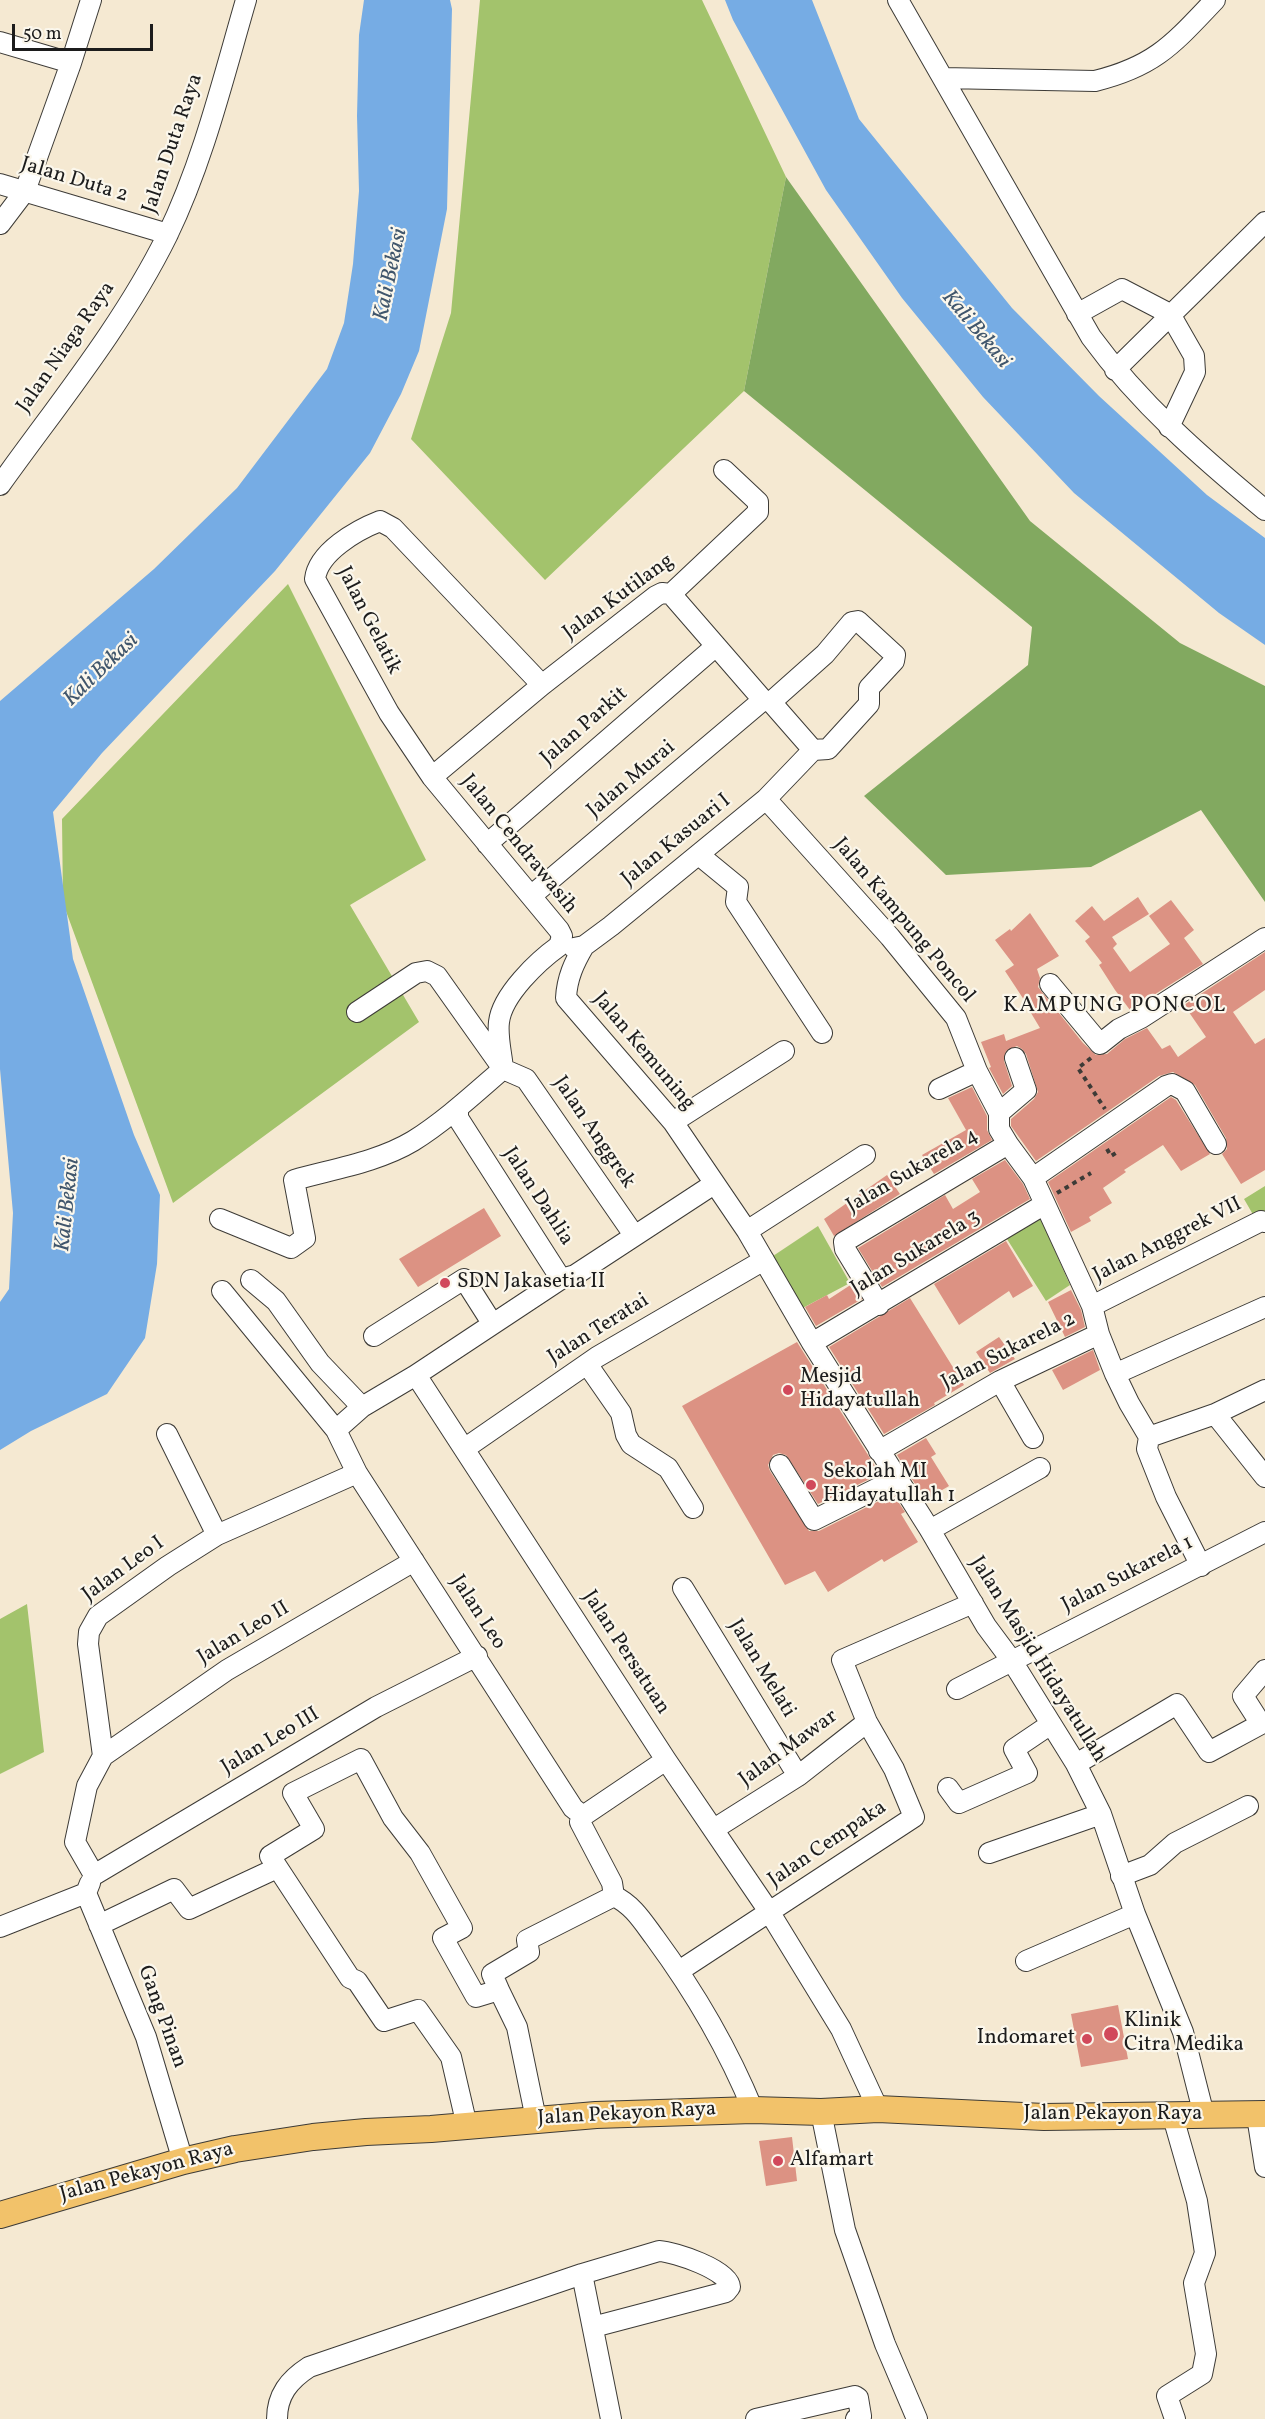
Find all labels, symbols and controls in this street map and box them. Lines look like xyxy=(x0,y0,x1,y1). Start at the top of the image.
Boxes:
scale bar xyxy=(15,12,156,50)
text: 50 m xyxy=(23,22,62,47)
street label: Jalan Duta Raya xyxy=(138,71,210,217)
street label: Jalan Duta 2 xyxy=(17,153,131,209)
water label: Kali Bekasi xyxy=(369,226,415,324)
street label: Jalan Niaga Raya xyxy=(12,277,122,419)
water label: Kali Bekasi xyxy=(935,286,1015,374)
street label: Jalan Kutilang xyxy=(559,549,679,647)
street label: Jalan Gelatik xyxy=(330,563,406,679)
water label: Kali Bekasi xyxy=(59,629,145,713)
street label: Jalan Parkit xyxy=(536,682,634,772)
street label: Jalan Murai xyxy=(583,736,681,824)
street label: Jalan Cendrawasih xyxy=(454,770,582,920)
street label: Jalan Kasuari I xyxy=(617,789,737,893)
street label: Jalan Kampung Poncol xyxy=(827,833,979,1009)
street label: Jalan Kemuning xyxy=(586,988,700,1116)
district label: KAMPUNG PONCOL xyxy=(1003,994,1227,1020)
street label: Jalan Anggrek xyxy=(546,1072,640,1194)
street label: Jalan Sukarela 4 xyxy=(842,1124,984,1220)
street label: Jalan Dahlia xyxy=(496,1143,578,1251)
water label: Kali Bekasi xyxy=(51,1157,87,1253)
street label: Jalan Anggrek VII xyxy=(1090,1193,1246,1289)
street label: Jalan Sukarela 3 xyxy=(847,1205,985,1303)
place label: SDN Jakasetia II xyxy=(457,1270,605,1296)
marker: SDN Jakasetia II xyxy=(438,1276,452,1290)
street label: Jalan Teratai xyxy=(544,1289,654,1371)
street label: Jalan Sukarela 2 xyxy=(938,1307,1080,1397)
place label: Mesjid Hidayatullah xyxy=(800,1365,920,1415)
marker: Mesjid Hidayatullah xyxy=(781,1383,795,1397)
place label: Sekolah MI Hidayatullah 1 xyxy=(823,1460,955,1510)
marker: Sekolah MI Hidayatullah 1 xyxy=(804,1478,818,1492)
street label: Jalan Sukarela 1 xyxy=(1058,1531,1198,1619)
street label: Jalan Leo I xyxy=(78,1532,170,1608)
street label: Jalan Masjid Hidayatullah xyxy=(963,1552,1111,1768)
street label: Jalan Leo xyxy=(444,1571,510,1655)
street label: Jalan Persatuan xyxy=(576,1586,674,1720)
street label: Jalan Leo II xyxy=(193,1597,295,1671)
street label: Jalan Melati xyxy=(722,1615,800,1723)
street label: Jalan Leo III xyxy=(217,1703,325,1781)
street label: Jalan Mawar xyxy=(735,1705,843,1793)
street label: Jalan Cempaka xyxy=(764,1796,892,1894)
street label: Gang Pinan xyxy=(131,1962,191,2072)
place label: Klinik Citra Medika xyxy=(1124,2009,1244,2059)
marker: Klinik Citra Medika xyxy=(1102,2025,1120,2043)
place label: Indomaret xyxy=(977,2026,1075,2052)
marker: Indomaret xyxy=(1080,2032,1094,2046)
street label: Jalan Pekayon Raya xyxy=(537,2098,717,2132)
street label: Jalan Pekayon Raya xyxy=(1024,2102,1202,2128)
street label: Jalan Pekayon Raya xyxy=(57,2138,237,2208)
place label: Alfamart xyxy=(790,2148,874,2174)
marker: Alfamart xyxy=(771,2154,785,2168)

